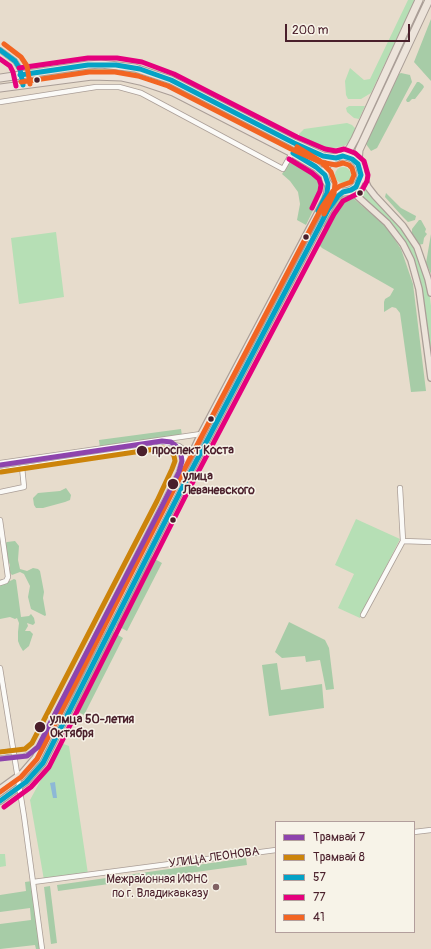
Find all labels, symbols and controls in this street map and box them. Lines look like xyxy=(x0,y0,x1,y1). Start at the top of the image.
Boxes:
scale bar xyxy=(287,16,412,42)
text: 200 m xyxy=(292,23,328,38)
unlabelled marker xyxy=(32,75,42,85)
unlabelled marker xyxy=(355,188,365,198)
unlabelled marker xyxy=(301,232,311,242)
unlabelled marker xyxy=(206,414,216,424)
marker: проспект Коста xyxy=(135,444,149,458)
place label: проспект Коста xyxy=(152,444,234,458)
place label: улица Леваневского xyxy=(183,470,255,498)
marker: улица Леваневского xyxy=(166,477,180,491)
unlabelled marker xyxy=(168,515,178,525)
place label: улмца 50-летия Октября xyxy=(50,713,134,741)
marker: улмца 50-летия Октября xyxy=(33,720,47,734)
legend xyxy=(275,821,415,933)
text: Трамвай 7 xyxy=(313,830,365,845)
street label: УЛИЦА ЛЕОНОВА xyxy=(168,845,260,871)
text: Трамвай 8 xyxy=(313,850,365,865)
text: 57 xyxy=(313,870,326,885)
place label: Межрайонная ИФНС по г. Владикавказу xyxy=(106,873,208,901)
marker: Межрайонная ИФНС по г. Владикавказу xyxy=(211,882,221,892)
text: 77 xyxy=(313,890,326,905)
text: 41 xyxy=(313,910,325,925)

